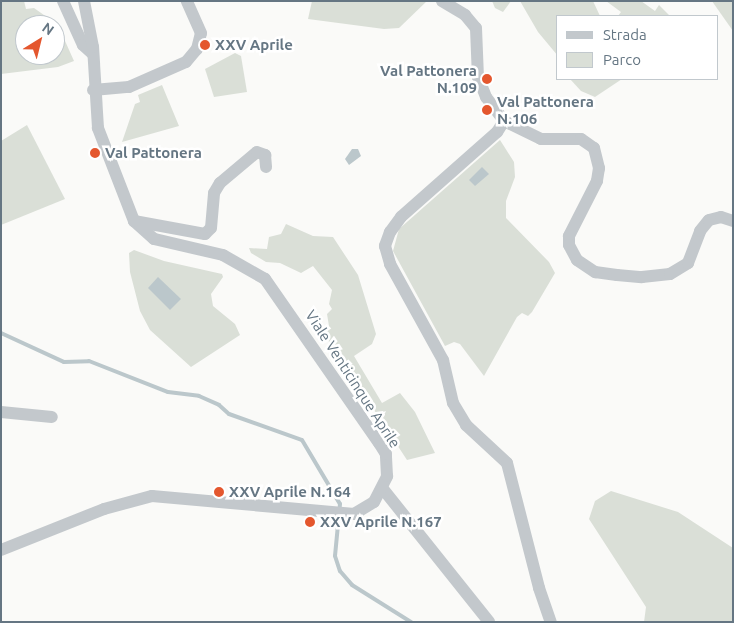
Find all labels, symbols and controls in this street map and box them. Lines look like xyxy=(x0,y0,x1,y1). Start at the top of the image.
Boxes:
north arrow xyxy=(15,15,65,65)
legend xyxy=(556,15,719,80)
text: N xyxy=(39,19,57,38)
text: Strada xyxy=(603,26,647,43)
place label: XXV Aprile xyxy=(215,36,293,54)
marker: XXV Aprile xyxy=(199,39,211,51)
text: Parco xyxy=(603,51,641,68)
place label: Val Pattonera N.109 xyxy=(380,61,477,96)
marker: Val Pattonera N.109 xyxy=(481,73,493,85)
place label: Val Pattonera N.106 xyxy=(497,92,594,127)
marker: Val Pattonera N.106 xyxy=(481,104,493,116)
place label: Val Pattonera xyxy=(105,144,202,162)
marker: Val Pattonera xyxy=(89,147,101,159)
street label: Viale Venticinque Aprile xyxy=(302,307,404,451)
place label: XXV Aprile N.164 xyxy=(229,483,351,501)
marker: XXV Aprile N.164 xyxy=(213,486,225,498)
place label: XXV Aprile N.167 xyxy=(320,513,442,531)
marker: XXV Aprile N.167 xyxy=(304,516,316,528)

